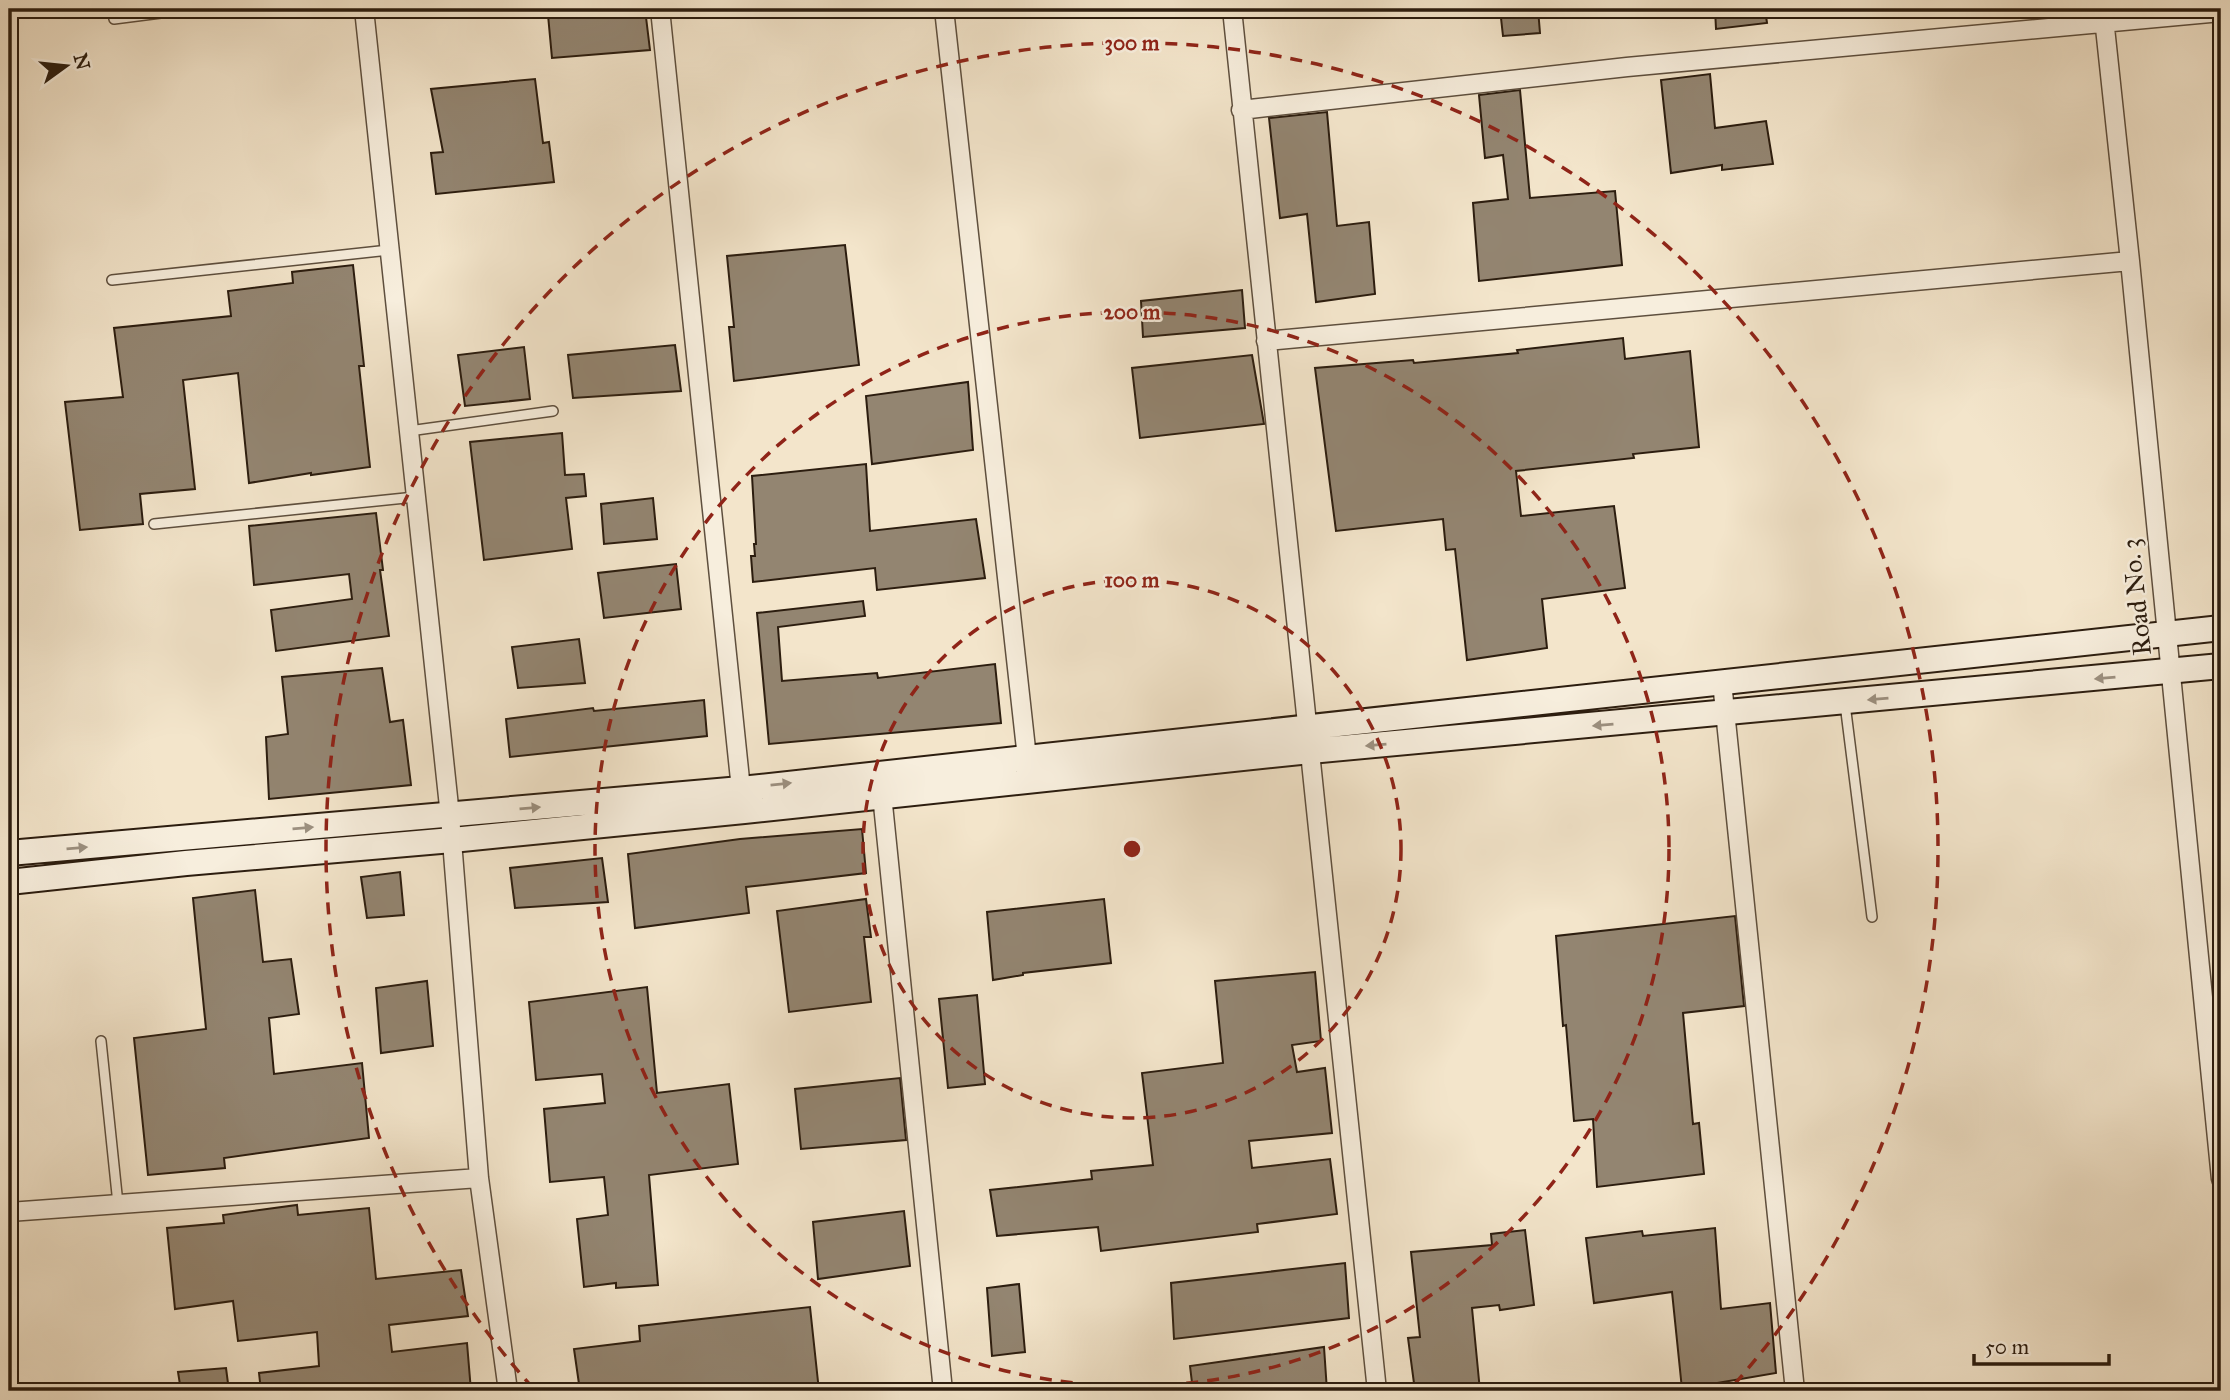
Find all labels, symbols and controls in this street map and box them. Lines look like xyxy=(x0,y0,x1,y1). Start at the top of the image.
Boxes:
text: 300 m xyxy=(1104,30,1160,56)
north arrow xyxy=(32,32,102,102)
text: N xyxy=(69,51,95,72)
text: 200 m xyxy=(1104,299,1161,325)
street label: Road No. 3 xyxy=(2114,537,2158,657)
text: 100 m xyxy=(1105,567,1160,593)
one-way arrow xyxy=(2093,673,2115,684)
one-way arrow xyxy=(1867,694,1889,705)
one-way arrow xyxy=(1592,720,1614,731)
one-way arrow xyxy=(1365,740,1387,751)
one-way arrow xyxy=(770,779,792,790)
one-way arrow xyxy=(519,803,541,814)
one-way arrow xyxy=(293,822,315,833)
centre of rings xyxy=(1120,837,1144,861)
one-way arrow xyxy=(66,842,88,853)
scale bar xyxy=(1974,1323,2109,1367)
text: 50 m xyxy=(1985,1334,2030,1360)

